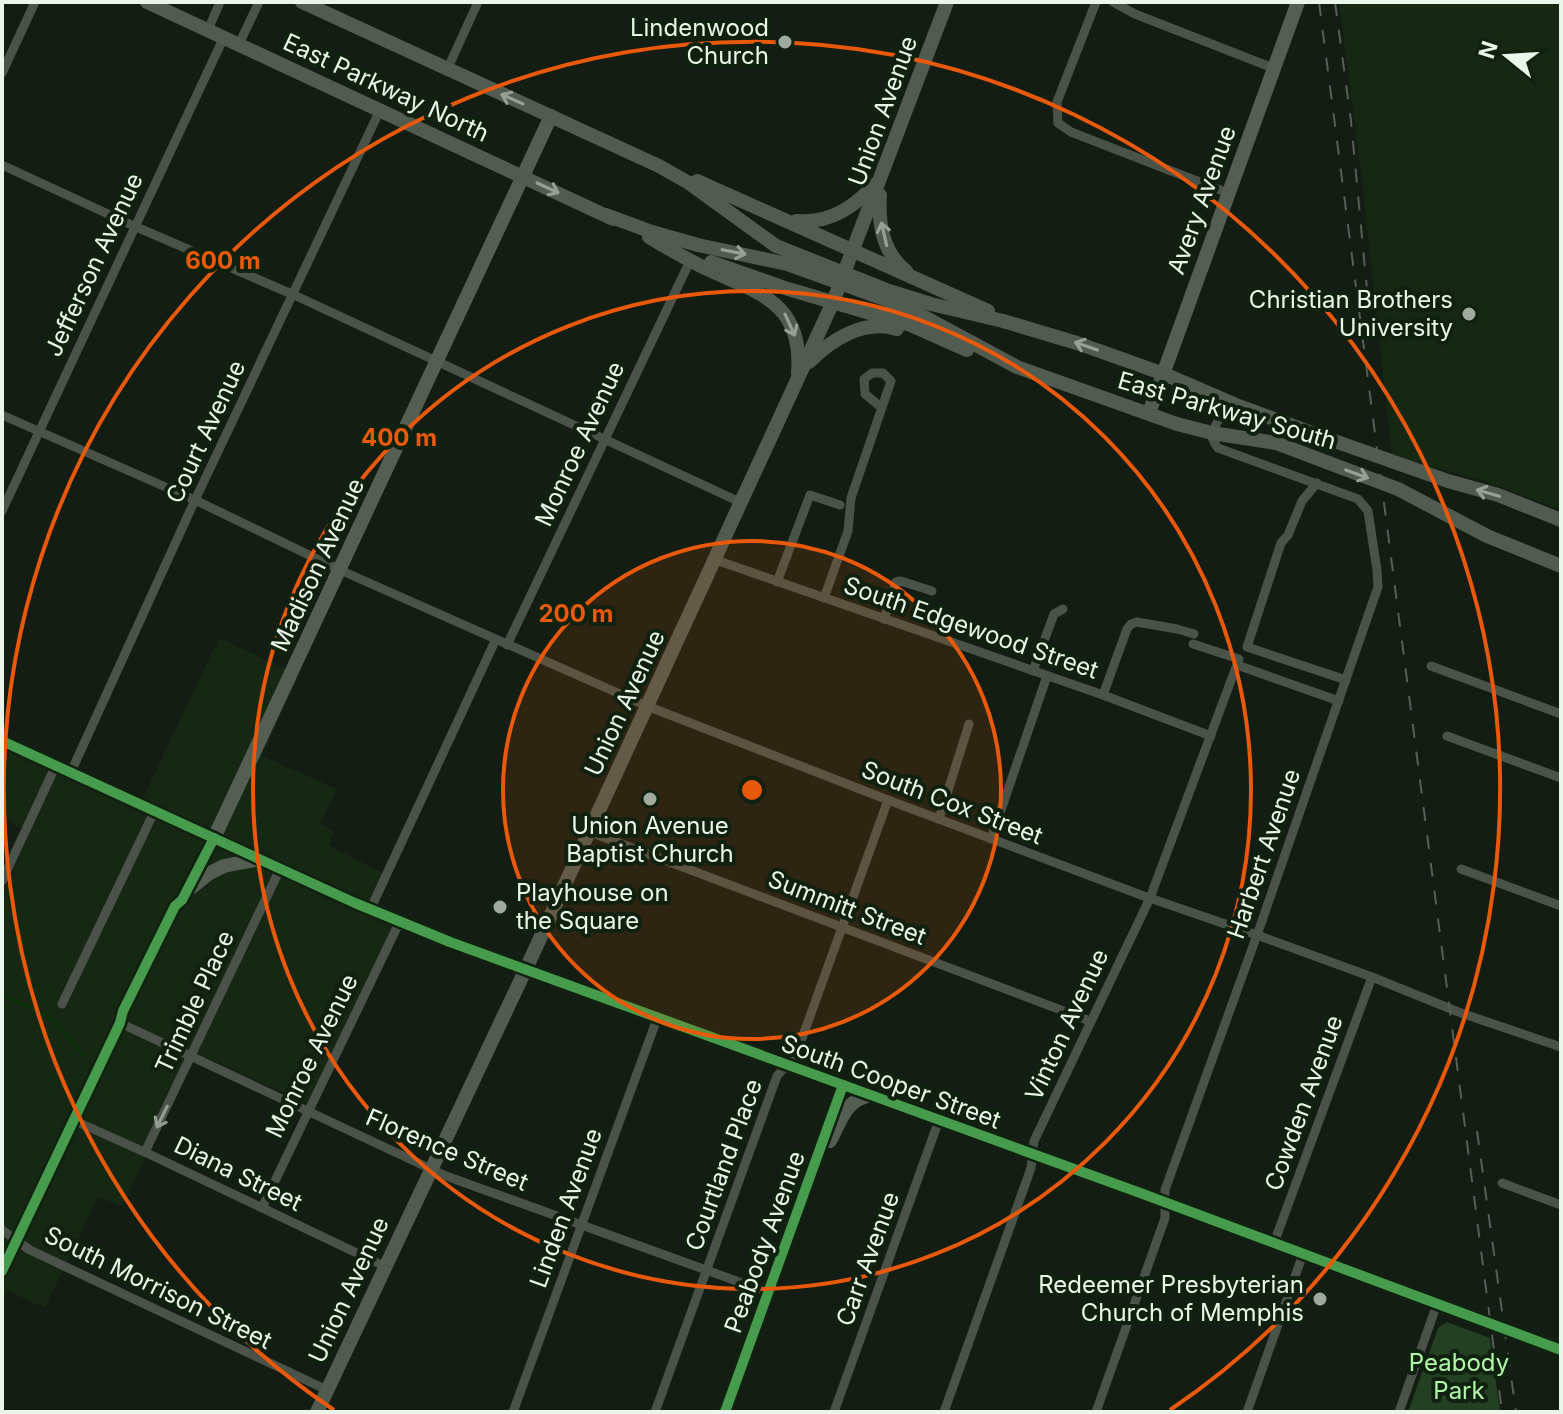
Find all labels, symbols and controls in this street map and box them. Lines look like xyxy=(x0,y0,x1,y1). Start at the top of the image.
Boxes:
place label: Lindenwood Church xyxy=(630,13,769,70)
north arrow xyxy=(1467,16,1547,96)
street label: East Parkway North xyxy=(279,27,494,148)
street label: Union Avenue xyxy=(842,32,923,190)
marker: Lindenwood Church xyxy=(776,33,794,51)
text: N xyxy=(1473,38,1503,62)
one-way arrow xyxy=(500,90,525,105)
street label: Avery Avenue xyxy=(1161,122,1242,278)
street label: Jefferson Avenue xyxy=(38,168,149,361)
one-way arrow xyxy=(536,181,560,196)
one-way arrow xyxy=(876,222,891,247)
one-way arrow xyxy=(721,245,746,260)
text: 600 m xyxy=(185,246,261,275)
place label: Christian Brothers University xyxy=(1249,285,1453,342)
marker: Christian Brothers University xyxy=(1460,305,1478,323)
one-way arrow xyxy=(783,312,798,336)
one-way arrow xyxy=(1074,338,1099,353)
street label: Court Avenue xyxy=(160,356,251,508)
street label: Monroe Avenue xyxy=(529,357,630,531)
street label: East Parkway South xyxy=(1115,365,1340,456)
text: 400 m xyxy=(361,423,437,452)
one-way arrow xyxy=(1345,468,1369,482)
street label: Madison Avenue xyxy=(265,473,370,656)
one-way arrow xyxy=(1475,485,1501,500)
street label: South Edgewood Street xyxy=(840,570,1102,685)
text: 200 m xyxy=(538,599,614,628)
street label: Union Avenue xyxy=(578,625,671,780)
street label: South Cox Street xyxy=(857,755,1047,850)
street label: Harbert Avenue xyxy=(1221,765,1306,943)
centre of rings xyxy=(738,776,766,804)
marker: Union Avenue Baptist Church xyxy=(641,790,659,808)
place label: Union Avenue Baptist Church xyxy=(566,811,734,868)
street label: Summitt Street xyxy=(764,864,930,951)
place label: Playhouse on the Square xyxy=(516,878,669,935)
marker: Playhouse on the Square xyxy=(491,898,509,916)
street label: Trimble Place xyxy=(149,926,240,1078)
street label: Vinton Avenue xyxy=(1019,944,1114,1105)
street label: Monroe Avenue xyxy=(259,969,364,1142)
street label: Cowden Avenue xyxy=(1258,1011,1349,1195)
street label: South Cooper Street xyxy=(778,1028,1005,1135)
street label: Courtland Place xyxy=(679,1075,768,1255)
street label: Florence Street xyxy=(362,1102,533,1197)
one-way arrow xyxy=(154,1104,169,1128)
street label: Linden Avenue xyxy=(523,1124,608,1291)
street label: Diana Street xyxy=(170,1130,307,1217)
street label: Peabody Avenue xyxy=(718,1147,811,1337)
street label: Carr Avenue xyxy=(830,1188,905,1330)
street label: Union Avenue xyxy=(302,1212,395,1367)
street label: South Morrison Street xyxy=(40,1220,277,1355)
place label: Redeemer Presbyterian Church of Memphis xyxy=(1038,1270,1304,1327)
marker: Redeemer Presbyterian Church of Memphis xyxy=(1311,1290,1329,1308)
park label: Peabody Park xyxy=(1409,1348,1509,1405)

